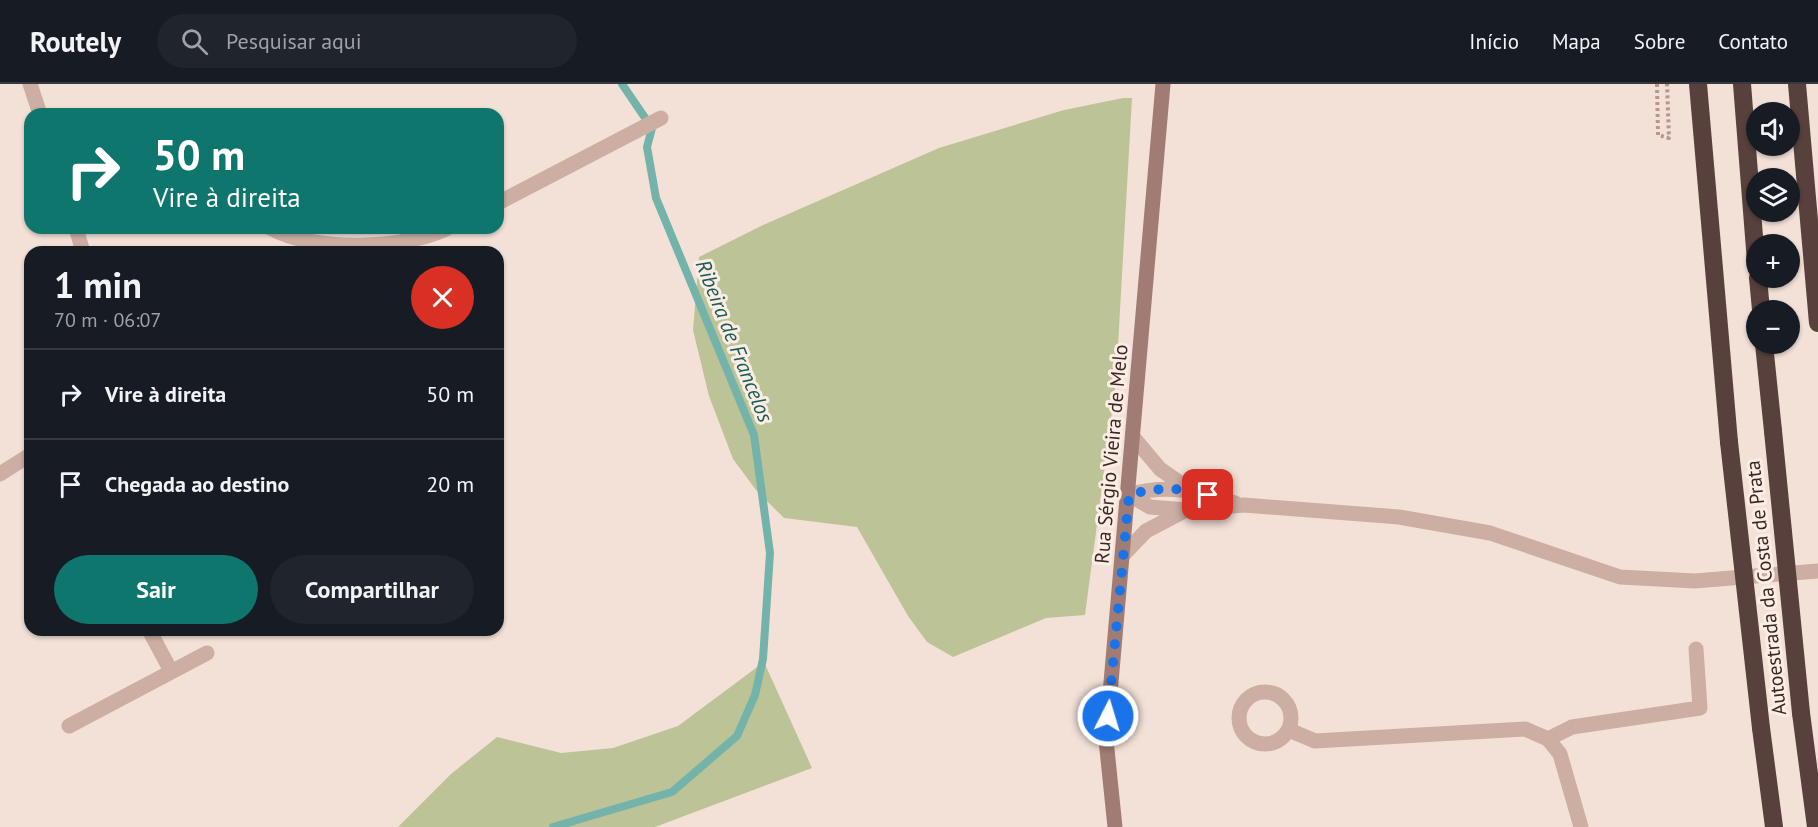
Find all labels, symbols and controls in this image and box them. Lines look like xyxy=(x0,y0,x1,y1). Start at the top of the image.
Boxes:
search box xyxy=(157,14,577,68)
text: Routely xyxy=(30,23,121,60)
icon: search xyxy=(178,25,211,58)
text: Pesquisar aqui xyxy=(226,27,362,55)
text: Início xyxy=(1469,28,1519,55)
text: Mapa xyxy=(1552,28,1601,55)
text: Sobre xyxy=(1634,28,1685,55)
text: Contato xyxy=(1718,28,1788,55)
map controls xyxy=(1746,102,1800,354)
button: sound xyxy=(1746,102,1800,156)
text: 50 m xyxy=(153,127,245,182)
icon: right xyxy=(54,132,132,210)
button: layers xyxy=(1746,168,1800,222)
text: Vire à direita xyxy=(153,180,301,214)
button: + xyxy=(1746,234,1800,288)
water label: Ribeira de Francelos xyxy=(690,256,780,427)
text: 1 min xyxy=(54,261,142,308)
button: close xyxy=(411,266,474,329)
button: − xyxy=(1746,300,1800,354)
text: 70 m · 06:07 xyxy=(54,307,161,333)
street label: Rua Sérgio Vieira de Melo xyxy=(1088,343,1134,565)
icon: right xyxy=(54,378,87,411)
text: Vire à direita xyxy=(105,380,226,408)
text: 50 m xyxy=(426,380,474,408)
street label: Autoestrada da Costa de Prata xyxy=(1740,459,1792,717)
icon: arrive xyxy=(54,468,87,501)
pin xyxy=(1182,469,1233,520)
text: Chegada ao destino xyxy=(105,470,289,498)
text: 20 m xyxy=(426,470,474,498)
icon: arrive xyxy=(1191,478,1224,511)
button: Sair xyxy=(54,555,258,624)
button: Compartilhar xyxy=(270,555,474,624)
position arrow xyxy=(1076,684,1140,748)

